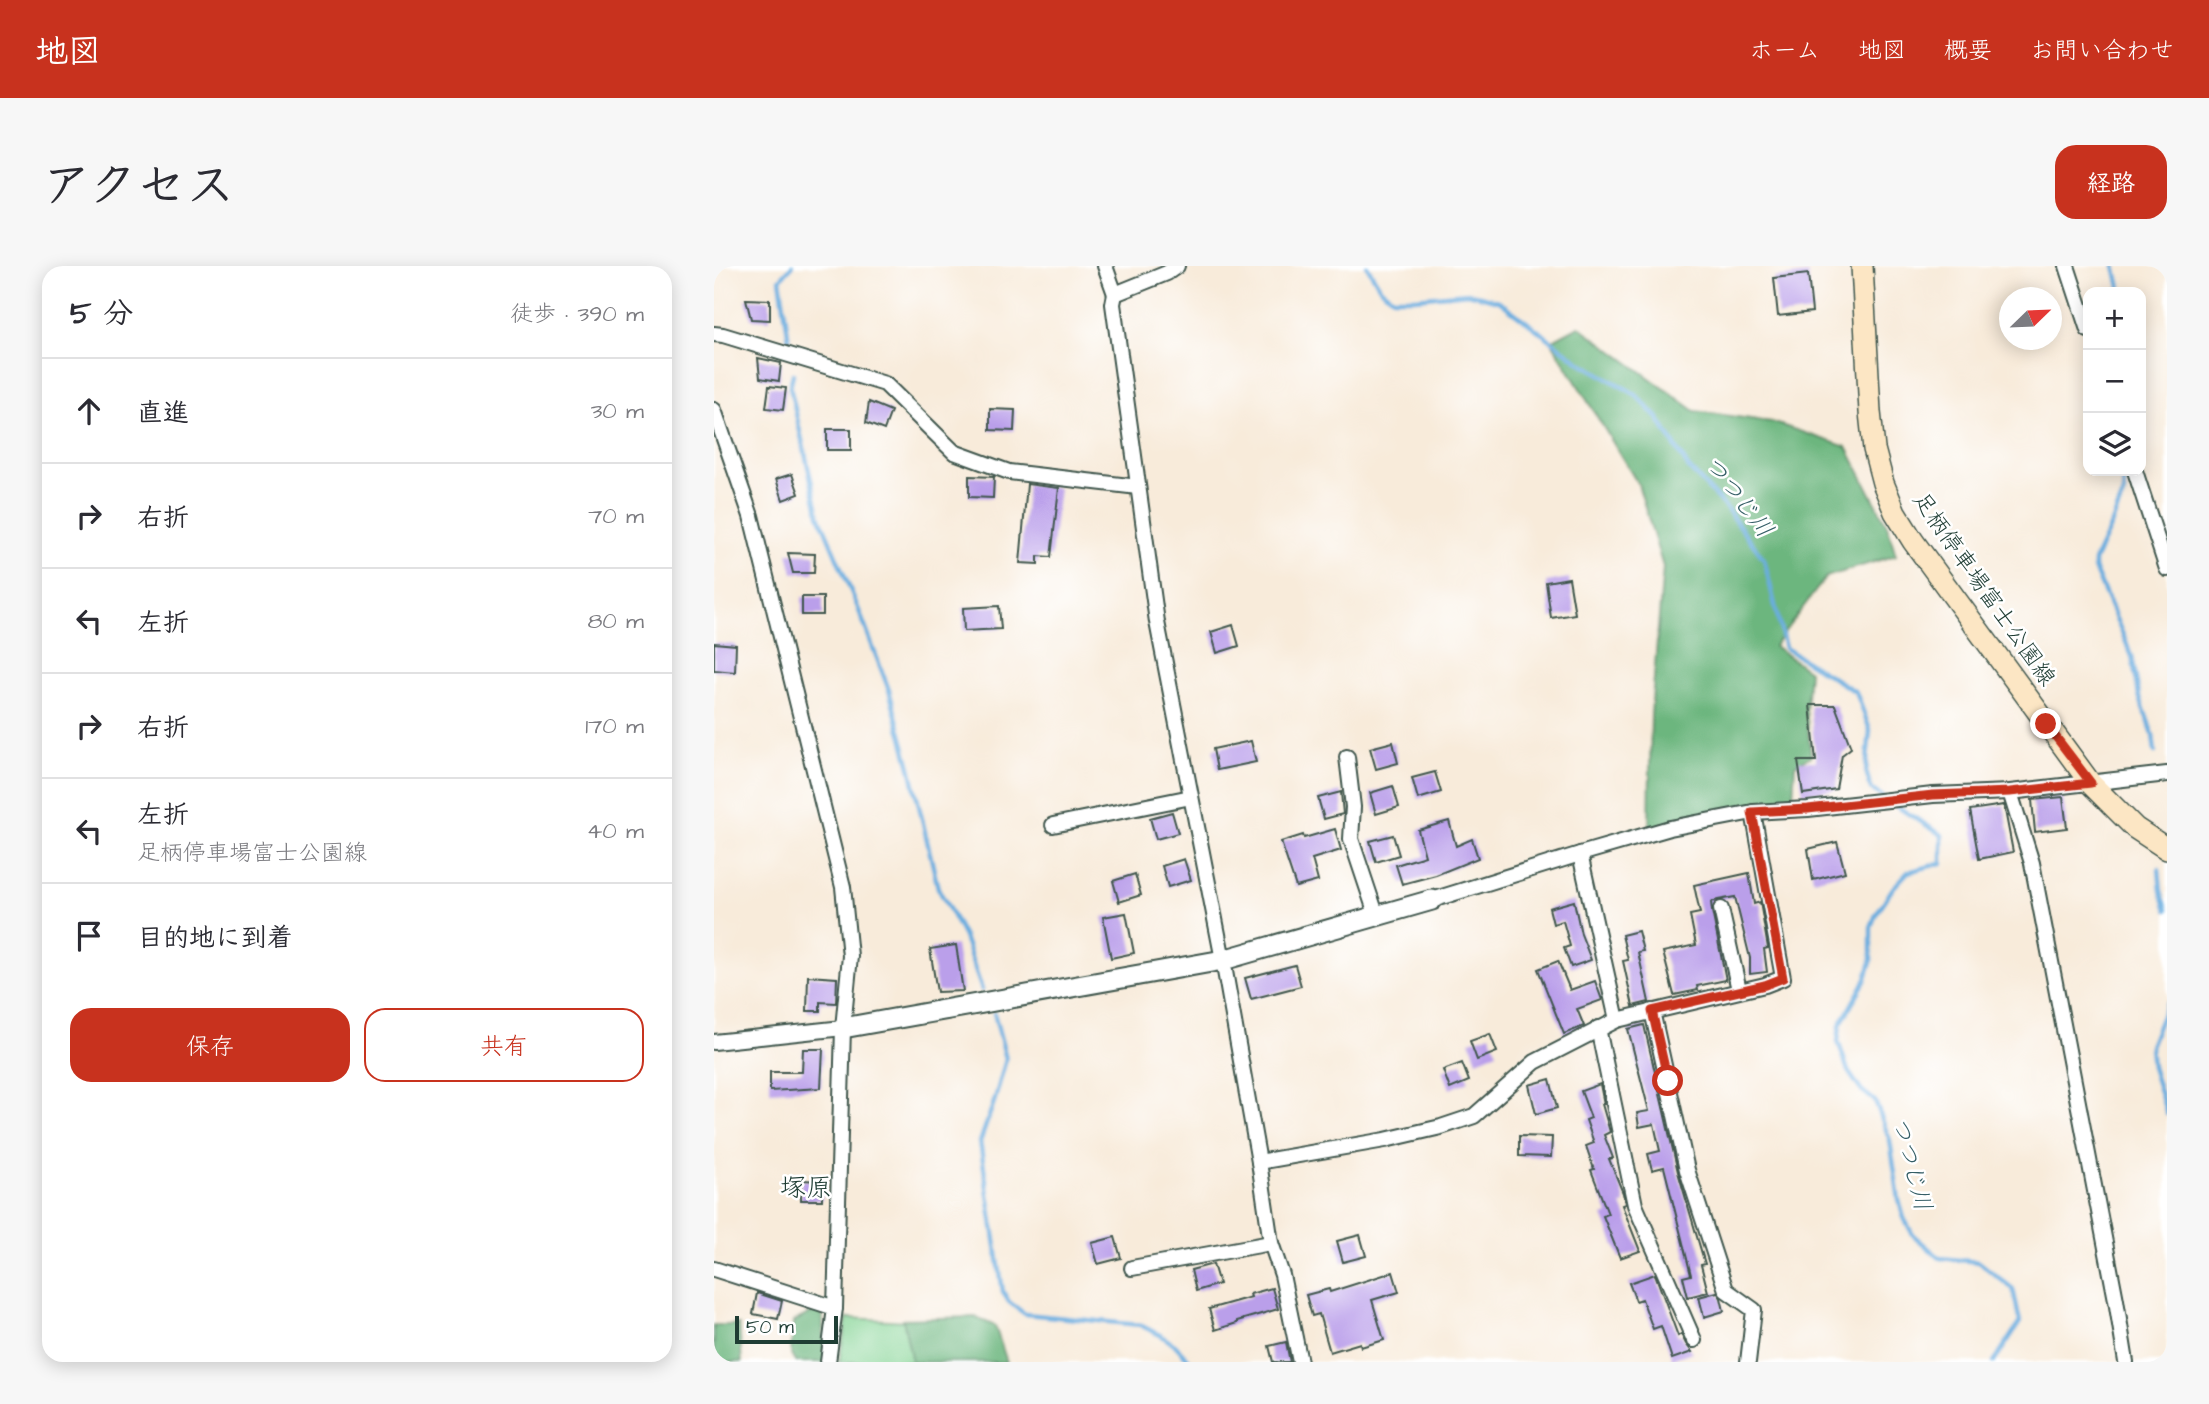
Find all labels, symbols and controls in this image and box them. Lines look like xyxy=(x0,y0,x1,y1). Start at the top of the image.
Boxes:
text: 地図 xyxy=(35,29,101,75)
text: ホーム xyxy=(1749,34,1820,68)
text: 地図 xyxy=(1858,34,1906,68)
text: 概要 xyxy=(1944,34,1992,68)
text: お問い合わせ xyxy=(2030,34,2174,68)
button: 経路 xyxy=(2055,145,2167,219)
text: アクセス xyxy=(42,153,235,221)
north arrow xyxy=(1999,287,2062,350)
map controls xyxy=(2083,287,2146,476)
button: + xyxy=(2083,287,2146,350)
text: 5 分 xyxy=(70,293,133,335)
text: 徒歩 · 390 m xyxy=(510,298,644,330)
button: − xyxy=(2083,350,2146,413)
icon: ahead xyxy=(70,392,108,430)
text: 直進 xyxy=(137,395,189,431)
text: 30 m xyxy=(591,395,644,427)
button: layers xyxy=(2083,413,2146,476)
water label: つつじ川 xyxy=(1695,449,1781,545)
street label: 足柄停車場富士公園線 xyxy=(1905,486,2063,692)
icon: right xyxy=(70,497,108,535)
text: 右折 xyxy=(137,500,189,536)
text: 70 m xyxy=(588,500,644,532)
icon: left xyxy=(70,602,108,640)
text: 左折 xyxy=(137,605,189,641)
text: 80 m xyxy=(587,605,644,637)
icon: right xyxy=(70,707,108,745)
route end xyxy=(2030,708,2061,739)
text: 右折 xyxy=(137,710,189,746)
text: 170 m xyxy=(585,710,644,742)
text: 左折 xyxy=(137,797,189,833)
icon: left xyxy=(70,812,108,850)
text: 40 m xyxy=(587,815,644,847)
text: 足柄停車場富士公園線 xyxy=(137,837,367,869)
icon: arrive xyxy=(70,917,108,955)
text: 目的地に到着 xyxy=(137,920,293,956)
button: 保存 xyxy=(70,1008,350,1082)
button: 共有 xyxy=(364,1008,644,1082)
route start xyxy=(1652,1065,1683,1096)
water label: つつじ川 xyxy=(1882,1113,1940,1215)
district label: 塚原 xyxy=(780,1170,832,1206)
scale bar xyxy=(735,1313,838,1345)
text: 50 m xyxy=(746,1314,794,1341)

